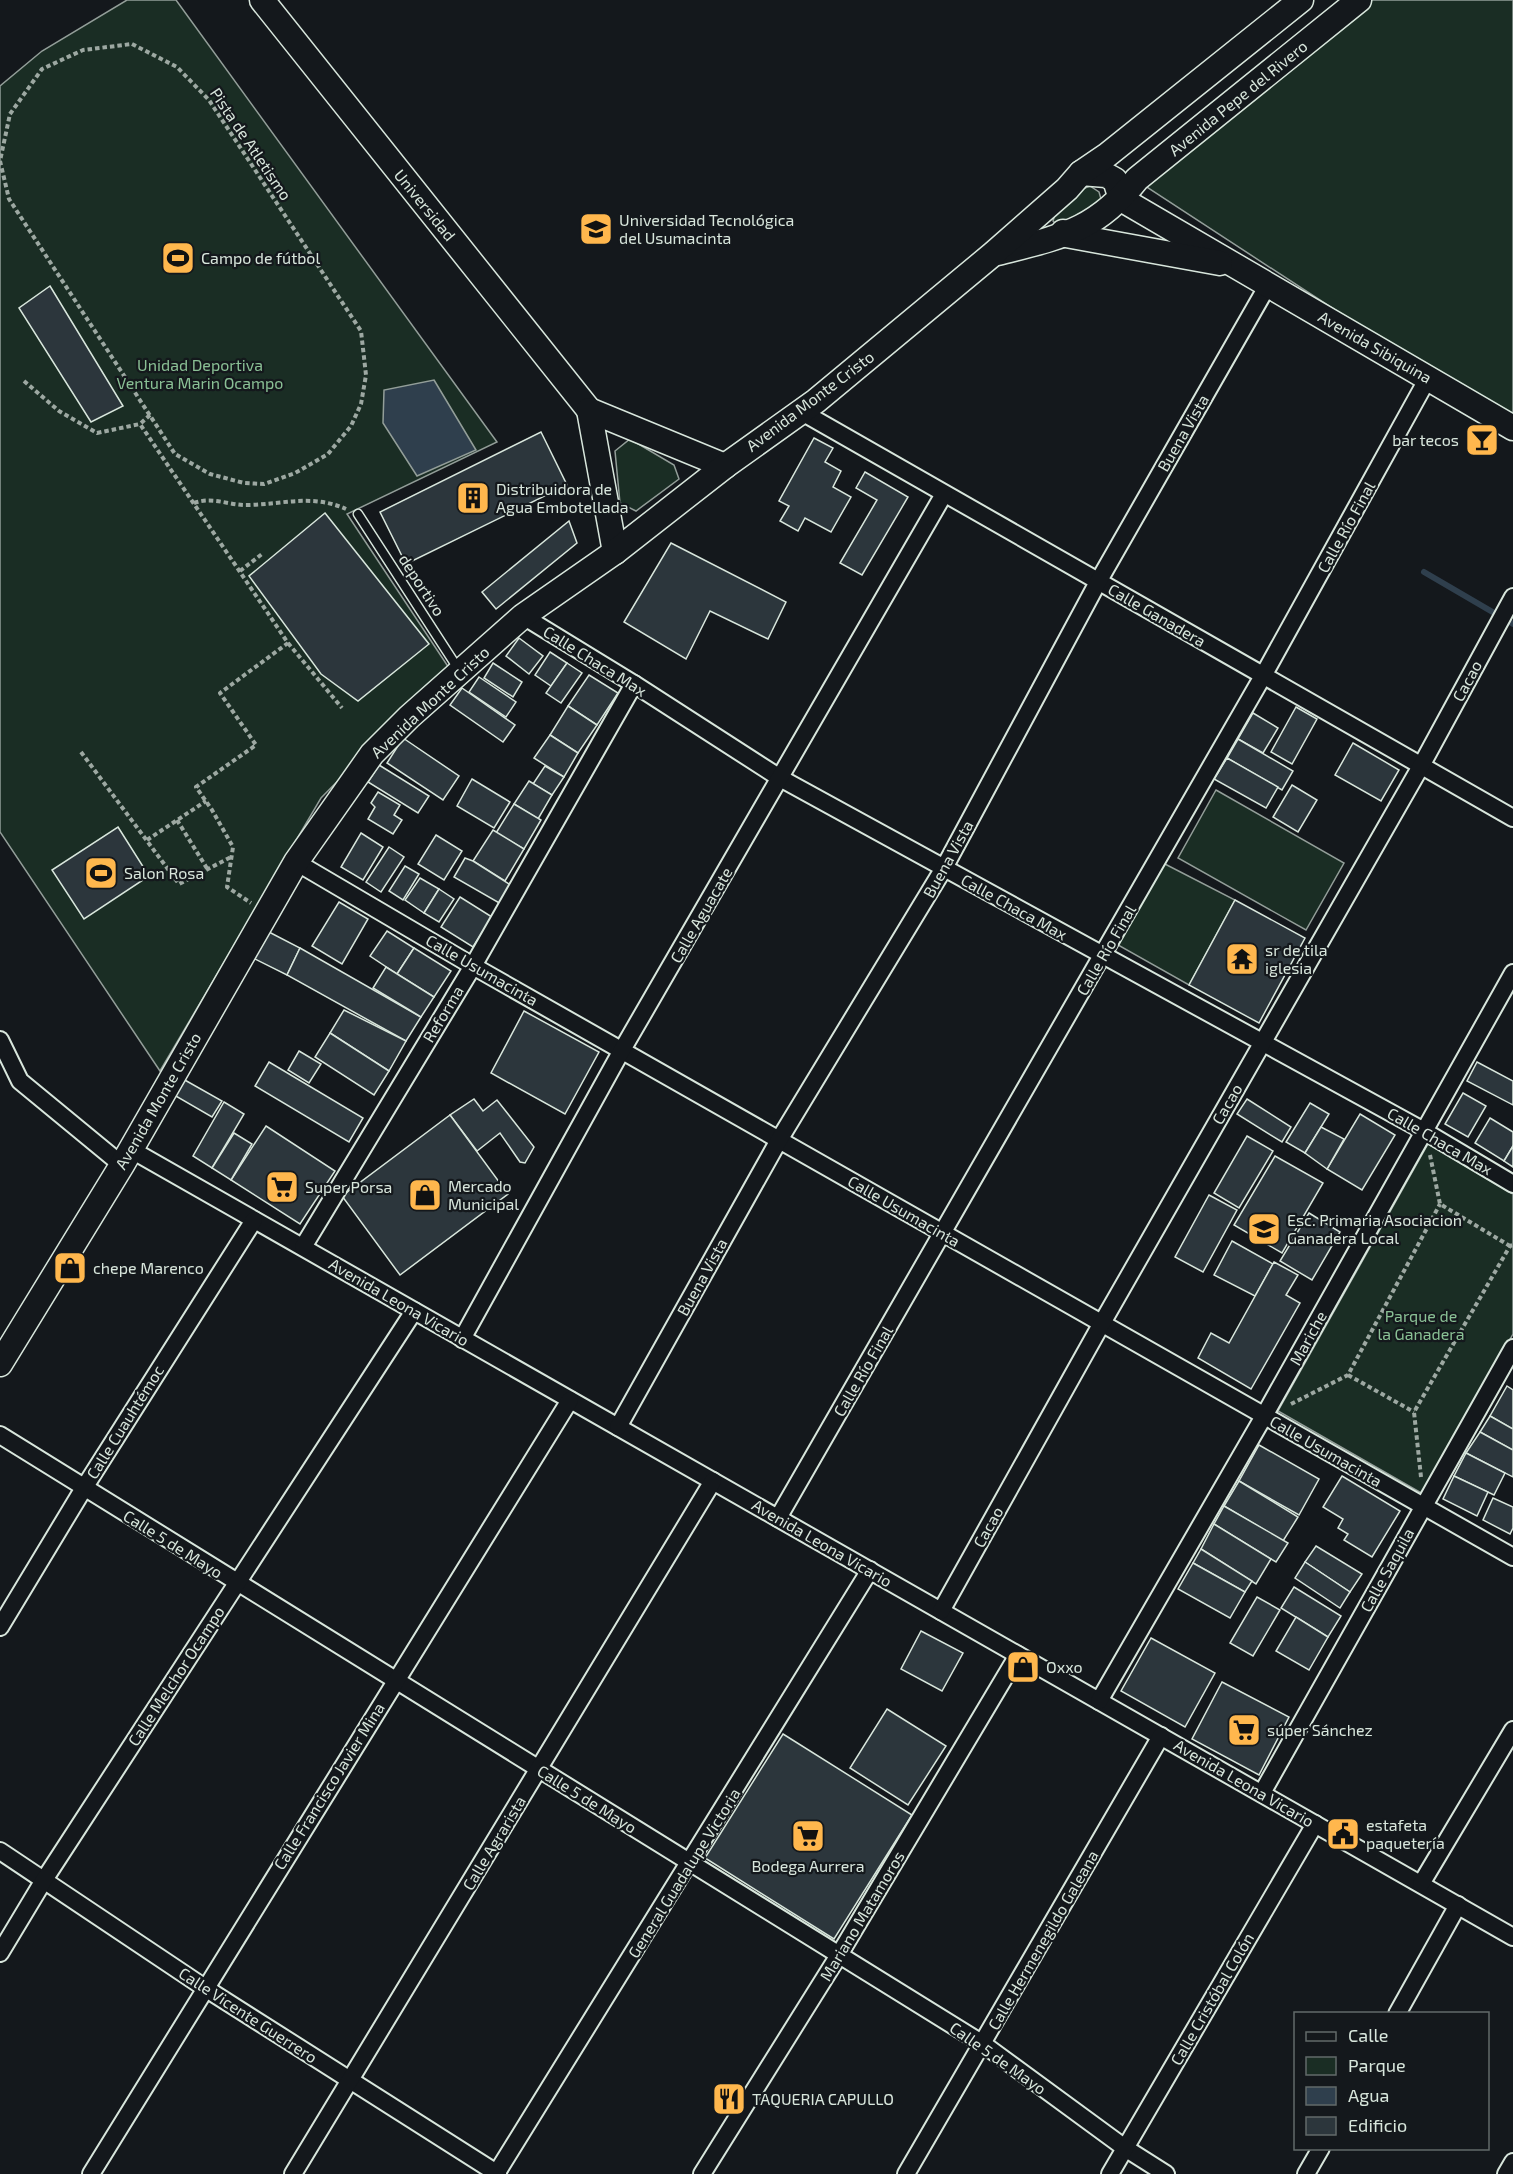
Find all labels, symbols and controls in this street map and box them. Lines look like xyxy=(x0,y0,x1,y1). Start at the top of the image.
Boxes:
street label: Avenida Pepe del Rivero xyxy=(1165,36,1311,159)
street label: Pista de Atletismo xyxy=(207,84,296,204)
street label: Universidad xyxy=(391,165,460,244)
place label: Universidad Tecnológica del Usumacinta xyxy=(619,210,794,247)
school or university icon: Universidad Tecnológica del Usumacinta xyxy=(578,211,614,247)
sports icon: Campo de fútbol xyxy=(160,240,196,276)
place label: Campo de fútbol xyxy=(201,248,320,267)
street label: Avenida Sibiquina xyxy=(1315,306,1435,387)
street label: Avenida Monte Cristo xyxy=(742,346,877,455)
park label: Unidad Deportiva Ventura Marin Ocampo xyxy=(117,355,283,392)
street label: Buena Vista xyxy=(1153,391,1212,475)
bar icon: bar tecos xyxy=(1464,422,1500,458)
place label: bar tecos xyxy=(1392,430,1459,449)
street label: Calle Río Final xyxy=(1313,478,1379,576)
place label: Distribuidora de Agua Embotellada xyxy=(496,479,628,516)
building icon: Distribuidora de Agua Embotellada xyxy=(455,480,491,516)
street label: deportivo xyxy=(395,550,449,619)
street label: Calle Ganadera xyxy=(1105,579,1209,650)
street label: Calle Chaca Max xyxy=(540,621,651,700)
street label: Avenida Monte Cristo xyxy=(367,642,493,761)
street label: Cacao xyxy=(1448,657,1485,704)
street label: Buena Vista xyxy=(918,817,977,901)
sports icon: Salon Rosa xyxy=(83,855,119,891)
place label: Salon Rosa xyxy=(124,863,204,882)
street label: Calle Aguacate xyxy=(666,864,736,966)
street label: Calle Chaca Max xyxy=(958,870,1071,944)
street label: Calle Río Final xyxy=(1072,901,1139,998)
street label: Calle Usumacinta xyxy=(423,930,542,1009)
place label: sr de tila iglesia xyxy=(1265,940,1327,977)
temple icon: sr de tila iglesia xyxy=(1224,941,1260,977)
street label: Reforma xyxy=(418,982,467,1045)
street label: Avenida Monte Cristo xyxy=(111,1029,205,1173)
street label: Cacao xyxy=(1207,1080,1246,1127)
street label: Calle Chaca Max xyxy=(1384,1103,1497,1179)
supermarket icon: Super Porsa xyxy=(264,1169,300,1205)
street label: Calle Usumacinta xyxy=(845,1171,964,1250)
place label: Mercado Municipal xyxy=(448,1176,519,1213)
place label: Super Porsa xyxy=(305,1177,392,1196)
shop icon: Mercado Municipal xyxy=(407,1177,443,1213)
place label: Esc. Primaria Asociacion Ganadera Local xyxy=(1287,1210,1462,1247)
school or university icon: Esc. Primaria Asociacion Ganadera Local xyxy=(1246,1211,1282,1247)
street label: Buena Vista xyxy=(672,1235,731,1319)
shop icon: chepe Marenco xyxy=(52,1250,88,1286)
street label: Avenida Leona Vicario xyxy=(326,1254,473,1349)
place label: chepe Marenco xyxy=(93,1258,204,1277)
park label: Parque de la Ganadera xyxy=(1378,1306,1464,1343)
street label: Mariche xyxy=(1285,1307,1330,1368)
street label: Calle Río Final xyxy=(829,1322,896,1419)
street label: Calle Cuauhtémoc xyxy=(82,1361,167,1482)
street label: Calle Usumacinta xyxy=(1267,1411,1386,1490)
street label: Avenida Leona Vicario xyxy=(749,1495,896,1590)
street label: Cacao xyxy=(969,1503,1006,1550)
street label: Calle 5 de Mayo xyxy=(120,1505,226,1582)
street label: Calle Saquila xyxy=(1356,1524,1417,1615)
street label: Calle Melchor Ocampo xyxy=(123,1602,228,1749)
shop icon: Oxxo xyxy=(1005,1649,1041,1685)
place label: Oxxo xyxy=(1046,1657,1083,1676)
street label: Calle Francisco Javier Mina xyxy=(269,1699,388,1873)
supermarket icon: súper Sánchez xyxy=(1226,1712,1262,1748)
place label: súper Sánchez xyxy=(1267,1720,1373,1739)
street label: Avenida Leona Vicario xyxy=(1171,1735,1318,1830)
street label: Calle 5 de Mayo xyxy=(534,1760,640,1837)
street label: General Guadalupe Victoria xyxy=(623,1784,744,1961)
street label: Calle Agrarista xyxy=(458,1792,529,1893)
place label: estafeta paquetería xyxy=(1366,1815,1445,1852)
public building icon: estafeta paquetería xyxy=(1325,1816,1361,1852)
supermarket icon: Bodega Aurrera xyxy=(790,1818,826,1854)
street label: Mariano Matamoros xyxy=(815,1847,908,1984)
street label: Calle Hermenegildo Galeana xyxy=(983,1847,1102,2033)
place label: Bodega Aurrera xyxy=(751,1856,865,1875)
street label: Calle Cristóbal Colón xyxy=(1166,1929,1257,2068)
street label: Calle Vicente Guerrero xyxy=(176,1963,321,2066)
legend xyxy=(1294,2012,1489,2150)
street label: Calle 5 de Mayo xyxy=(946,2017,1050,2098)
text: Calle xyxy=(1348,2024,1389,2046)
text: Parque xyxy=(1348,2054,1406,2076)
restaurant icon: TAQUERIA CAPULLO xyxy=(711,2081,747,2117)
text: Agua xyxy=(1348,2084,1389,2106)
place label: TAQUERIA CAPULLO xyxy=(752,2089,894,2109)
text: Edificio xyxy=(1348,2114,1407,2136)

